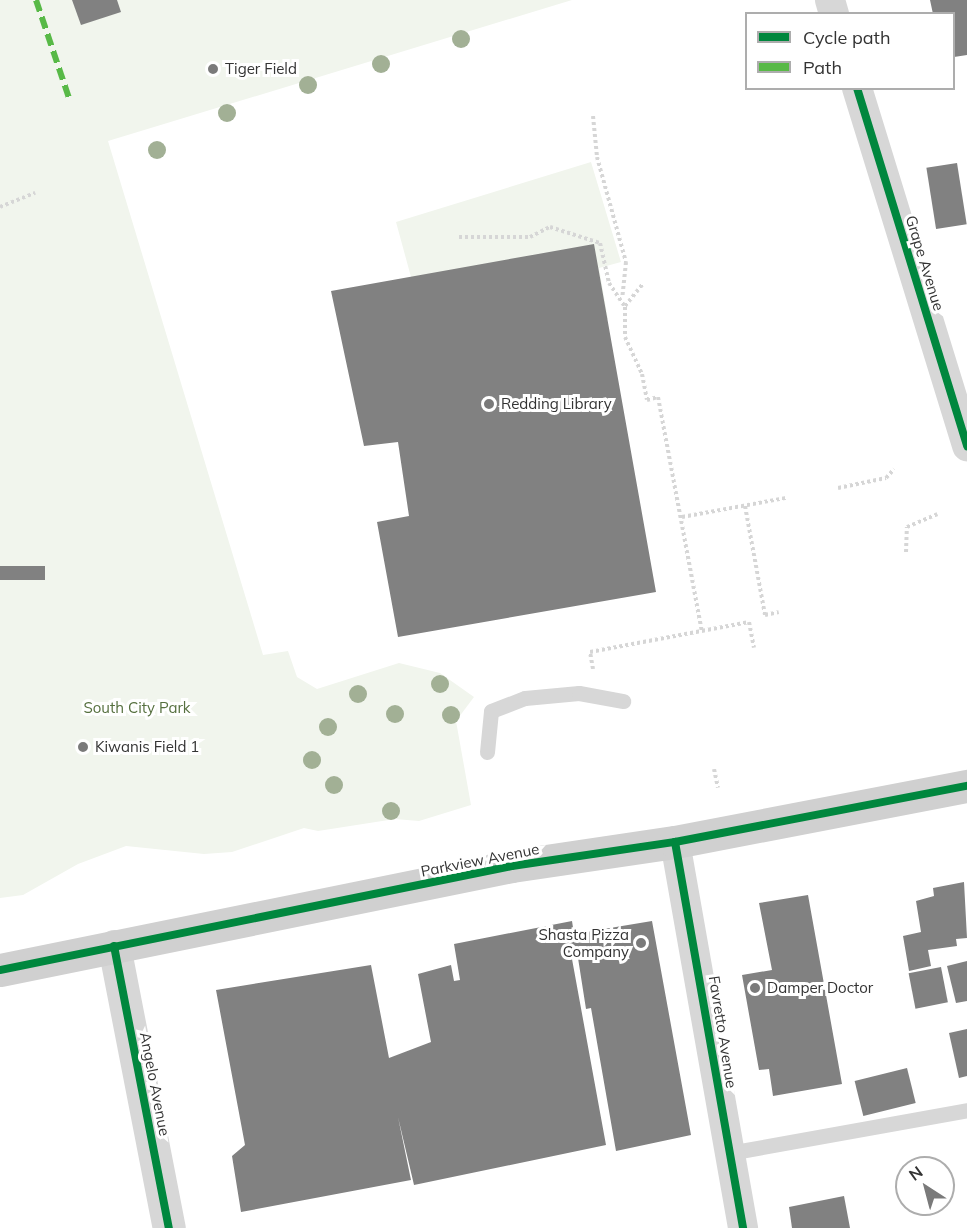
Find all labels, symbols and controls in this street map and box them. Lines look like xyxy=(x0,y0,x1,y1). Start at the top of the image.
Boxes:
legend xyxy=(745,12,955,90)
text: Cycle path xyxy=(803,26,890,49)
text: Path xyxy=(803,56,842,79)
place label: Tiger Field xyxy=(225,60,297,78)
marker: Tiger Field xyxy=(206,62,220,76)
street label: Grape Avenue xyxy=(902,213,948,313)
place label: Redding Library xyxy=(501,395,612,413)
marker: Redding Library xyxy=(482,397,496,411)
park label: South City Park xyxy=(83,699,191,717)
place label: Kiwanis Field 1 xyxy=(95,738,199,756)
marker: Kiwanis Field 1 xyxy=(76,740,90,754)
street label: Parkview Avenue xyxy=(419,840,541,880)
place label: Shasta Pizza Company xyxy=(539,925,629,960)
marker: Shasta Pizza Company xyxy=(634,936,648,950)
street label: Favretto Avenue xyxy=(705,975,741,1089)
place label: Damper Doctor xyxy=(767,979,873,997)
marker: Damper Doctor xyxy=(748,981,762,995)
street label: Angelo Avenue xyxy=(136,1031,174,1137)
north arrow xyxy=(895,1156,955,1216)
text: N xyxy=(905,1161,926,1185)

